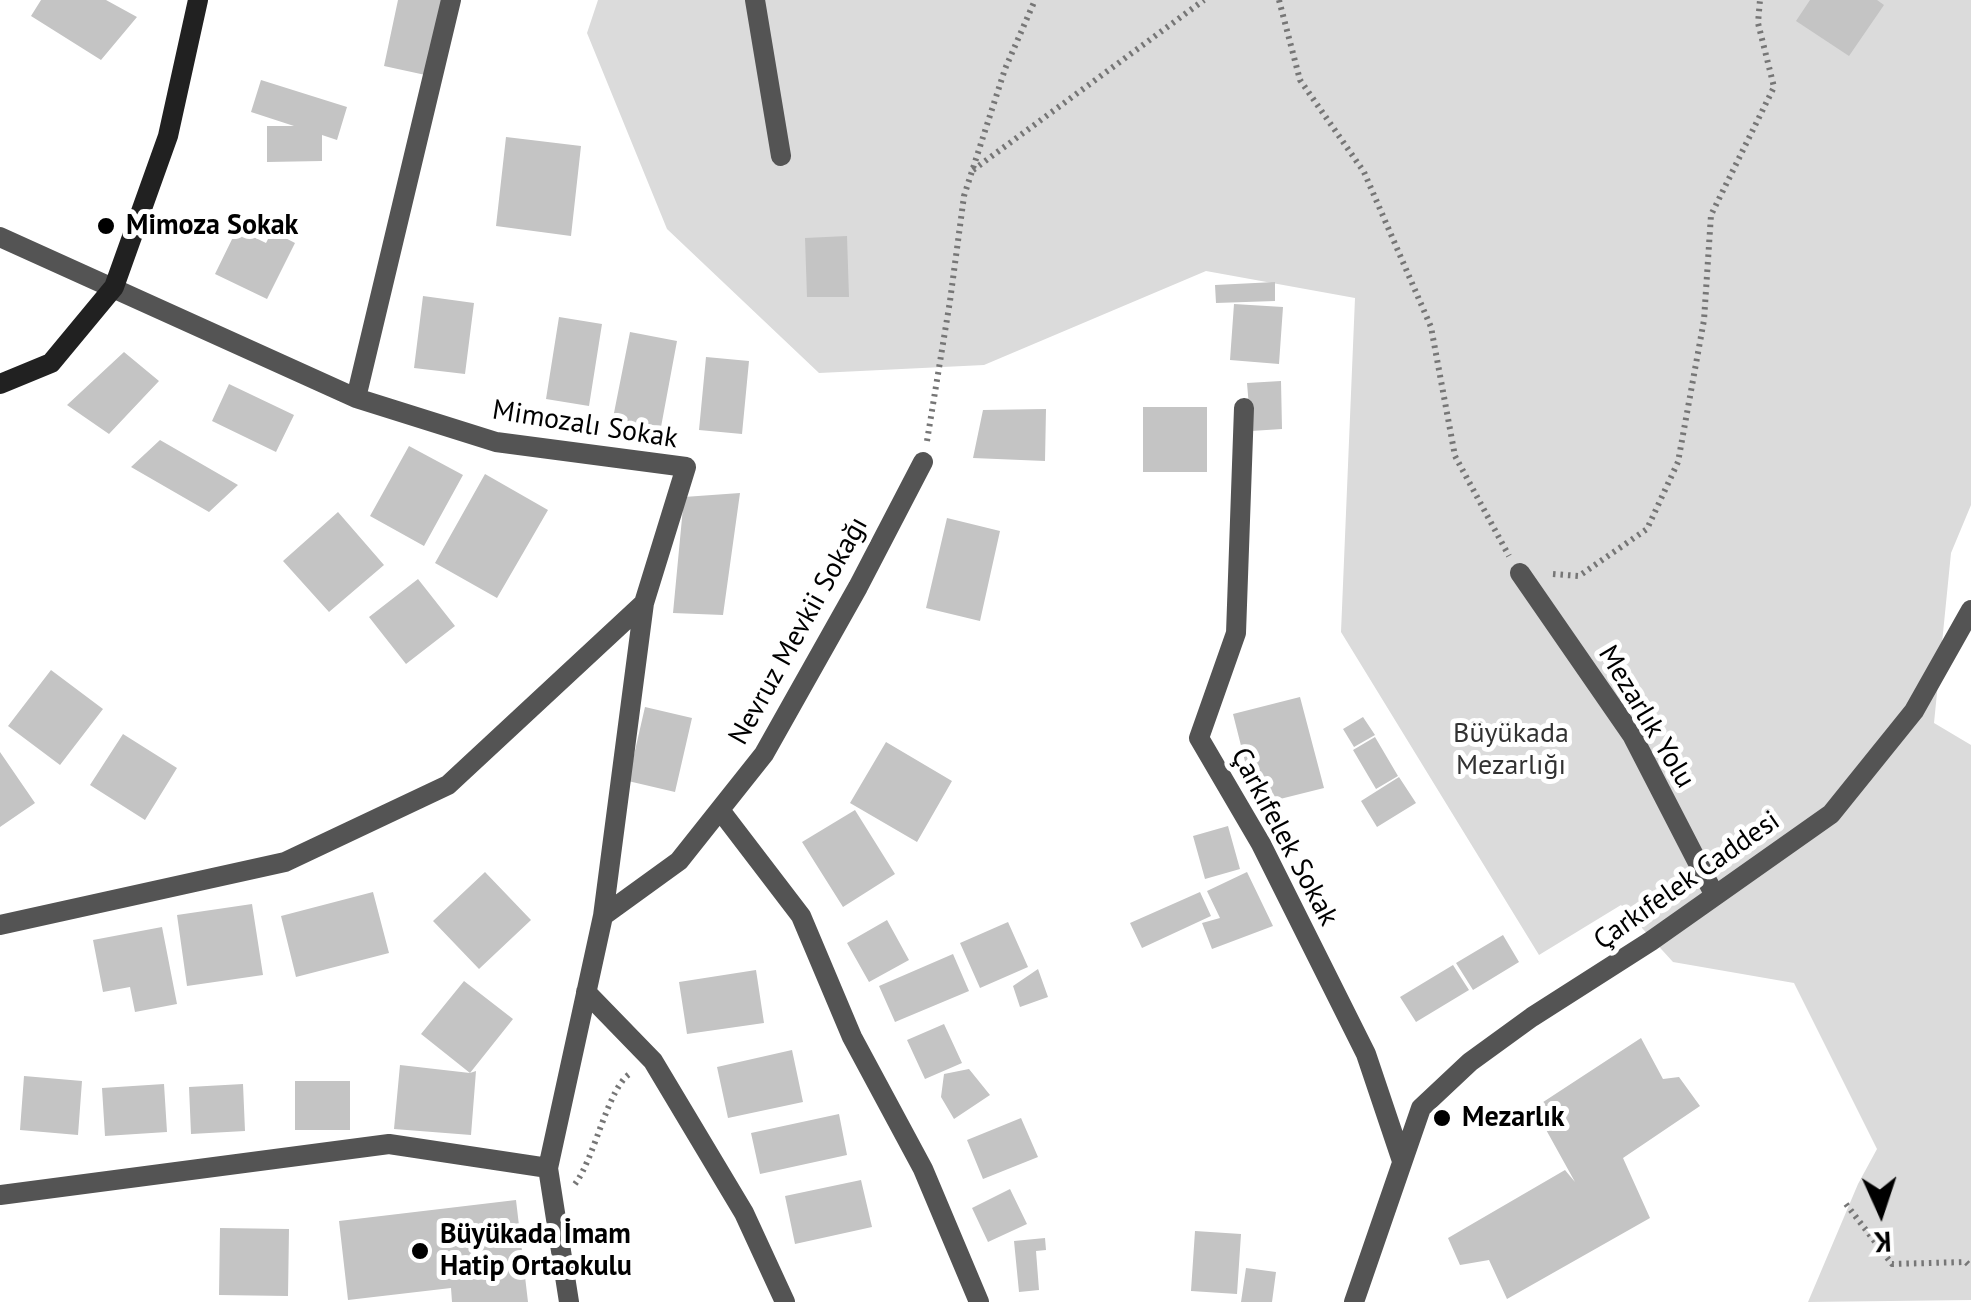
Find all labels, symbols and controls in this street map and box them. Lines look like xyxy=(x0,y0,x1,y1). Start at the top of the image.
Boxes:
place label: Mimoza Sokak xyxy=(126,209,298,243)
marker: Mimoza Sokak xyxy=(95,215,117,237)
street label: Mimozalı Sokak xyxy=(490,394,680,456)
street label: Nevruz Mevkii Sokağı xyxy=(722,511,876,751)
street label: Mezarlık Yolu xyxy=(1590,640,1702,794)
park label: Büyükada Mezarlığı xyxy=(1453,717,1569,783)
street label: Çarkıfelek Sokak xyxy=(1223,742,1345,932)
street label: Çarkıfelek Caddesi xyxy=(1588,804,1786,958)
place label: Mezarlık xyxy=(1462,1101,1565,1135)
marker: Mezarlık xyxy=(1431,1107,1453,1129)
north arrow xyxy=(1831,1162,1931,1262)
place label: Büyükada İmam Hatip Ortaokulu xyxy=(440,1218,632,1284)
text: K xyxy=(1873,1224,1892,1261)
marker: Büyükada İmam Hatip Ortaokulu xyxy=(409,1240,431,1262)

